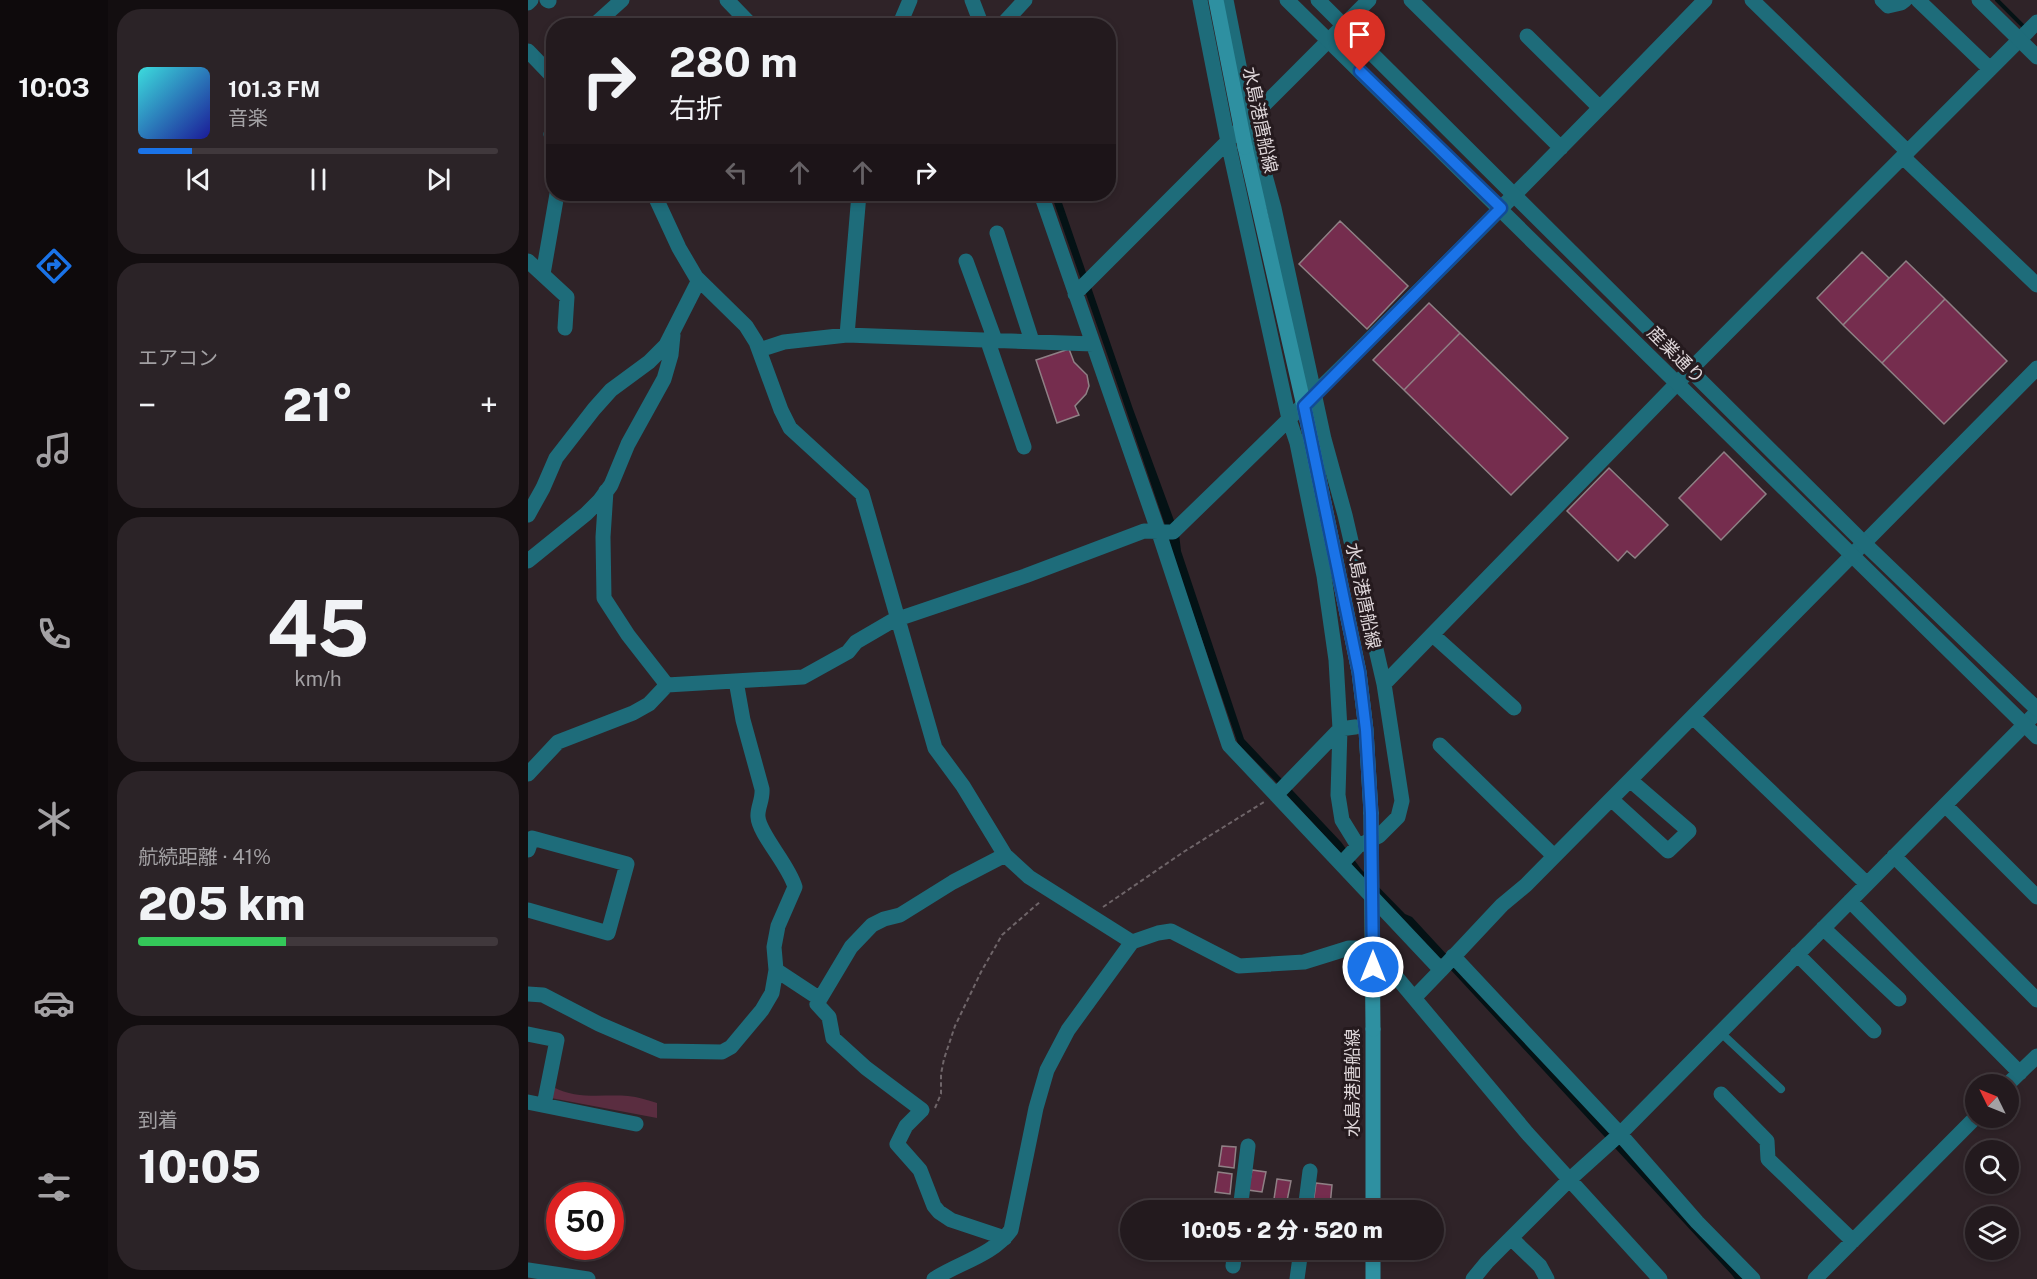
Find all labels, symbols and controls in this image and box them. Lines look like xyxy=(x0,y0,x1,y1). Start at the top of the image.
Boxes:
pin xyxy=(1334,9,1385,71)
icon: arrive xyxy=(1343,18,1376,51)
text: 280 m xyxy=(669,37,798,86)
icon: right xyxy=(570,42,648,120)
street label: 水島港唐船線 xyxy=(1239,65,1282,175)
text: 10:03 xyxy=(18,71,90,103)
text: 101.3 FM xyxy=(228,76,320,102)
text: 右折 xyxy=(669,92,723,124)
text: 音楽 xyxy=(228,106,268,130)
icon: left xyxy=(720,156,753,189)
icon: ahead xyxy=(783,156,816,189)
icon: ahead xyxy=(846,156,879,189)
icon: right xyxy=(909,156,942,189)
icon: previous xyxy=(182,163,215,196)
icon: pause xyxy=(302,163,335,196)
icon: next xyxy=(422,163,455,196)
icon: directions xyxy=(33,245,75,287)
street label: 産業通り xyxy=(1643,322,1709,388)
text: エアコン xyxy=(138,346,218,370)
text: 21° xyxy=(283,378,353,431)
text: − xyxy=(138,386,156,424)
text: + xyxy=(480,386,498,424)
icon: music xyxy=(33,429,75,471)
street label: 水島港唐船線 xyxy=(1342,541,1385,651)
text: 45 xyxy=(267,582,369,674)
icon: phone xyxy=(33,613,75,655)
text: km/h xyxy=(294,667,342,691)
icon: climate xyxy=(33,798,75,840)
text: 航続距離 · 41% xyxy=(138,845,271,869)
text: 205 km xyxy=(138,877,305,930)
position arrow xyxy=(1341,935,1405,999)
icon: car xyxy=(33,982,75,1024)
street label: 水島港唐船線 xyxy=(1342,1029,1363,1137)
north arrow xyxy=(1965,1074,2019,1128)
map controls xyxy=(1965,1074,2019,1260)
text: 到着 xyxy=(138,1108,178,1132)
text: 10:05 xyxy=(138,1140,261,1193)
button: search xyxy=(1965,1140,2019,1194)
icon: filters xyxy=(33,1166,75,1208)
speed limit sign: 50 xyxy=(546,1182,624,1260)
button: layers xyxy=(1965,1206,2019,1260)
text: 10:05 · 2 分 · 520 m xyxy=(1181,1217,1383,1243)

